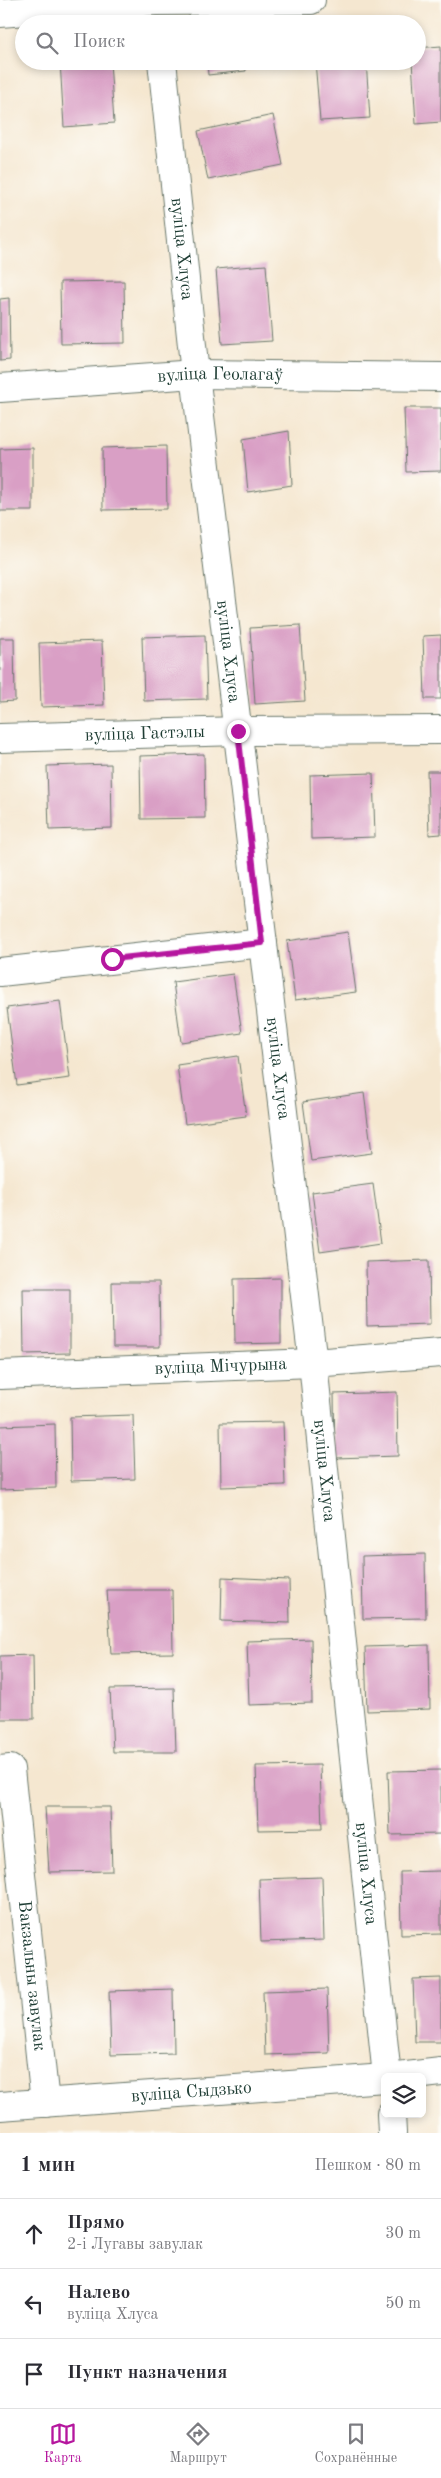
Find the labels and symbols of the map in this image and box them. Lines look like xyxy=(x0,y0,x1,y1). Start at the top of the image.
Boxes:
street label: вуліца Хлуса xyxy=(167,197,196,301)
street label: вуліца Геолагаў xyxy=(157,365,284,386)
street label: вуліца Хлуса xyxy=(213,599,243,704)
route end xyxy=(227,720,250,743)
street label: вуліца Гастэлы xyxy=(85,723,205,745)
route start xyxy=(101,948,124,971)
street label: вуліца Хлуса xyxy=(263,1016,293,1121)
street label: вуліца Мічурына xyxy=(154,1355,288,1378)
street label: вуліца Хлуса xyxy=(310,1419,338,1523)
street label: вуліца Хлуса xyxy=(352,1821,380,1926)
street label: Вакзальны завулак xyxy=(15,1900,49,2052)
street label: вуліца Сыдзько xyxy=(131,2079,253,2105)

